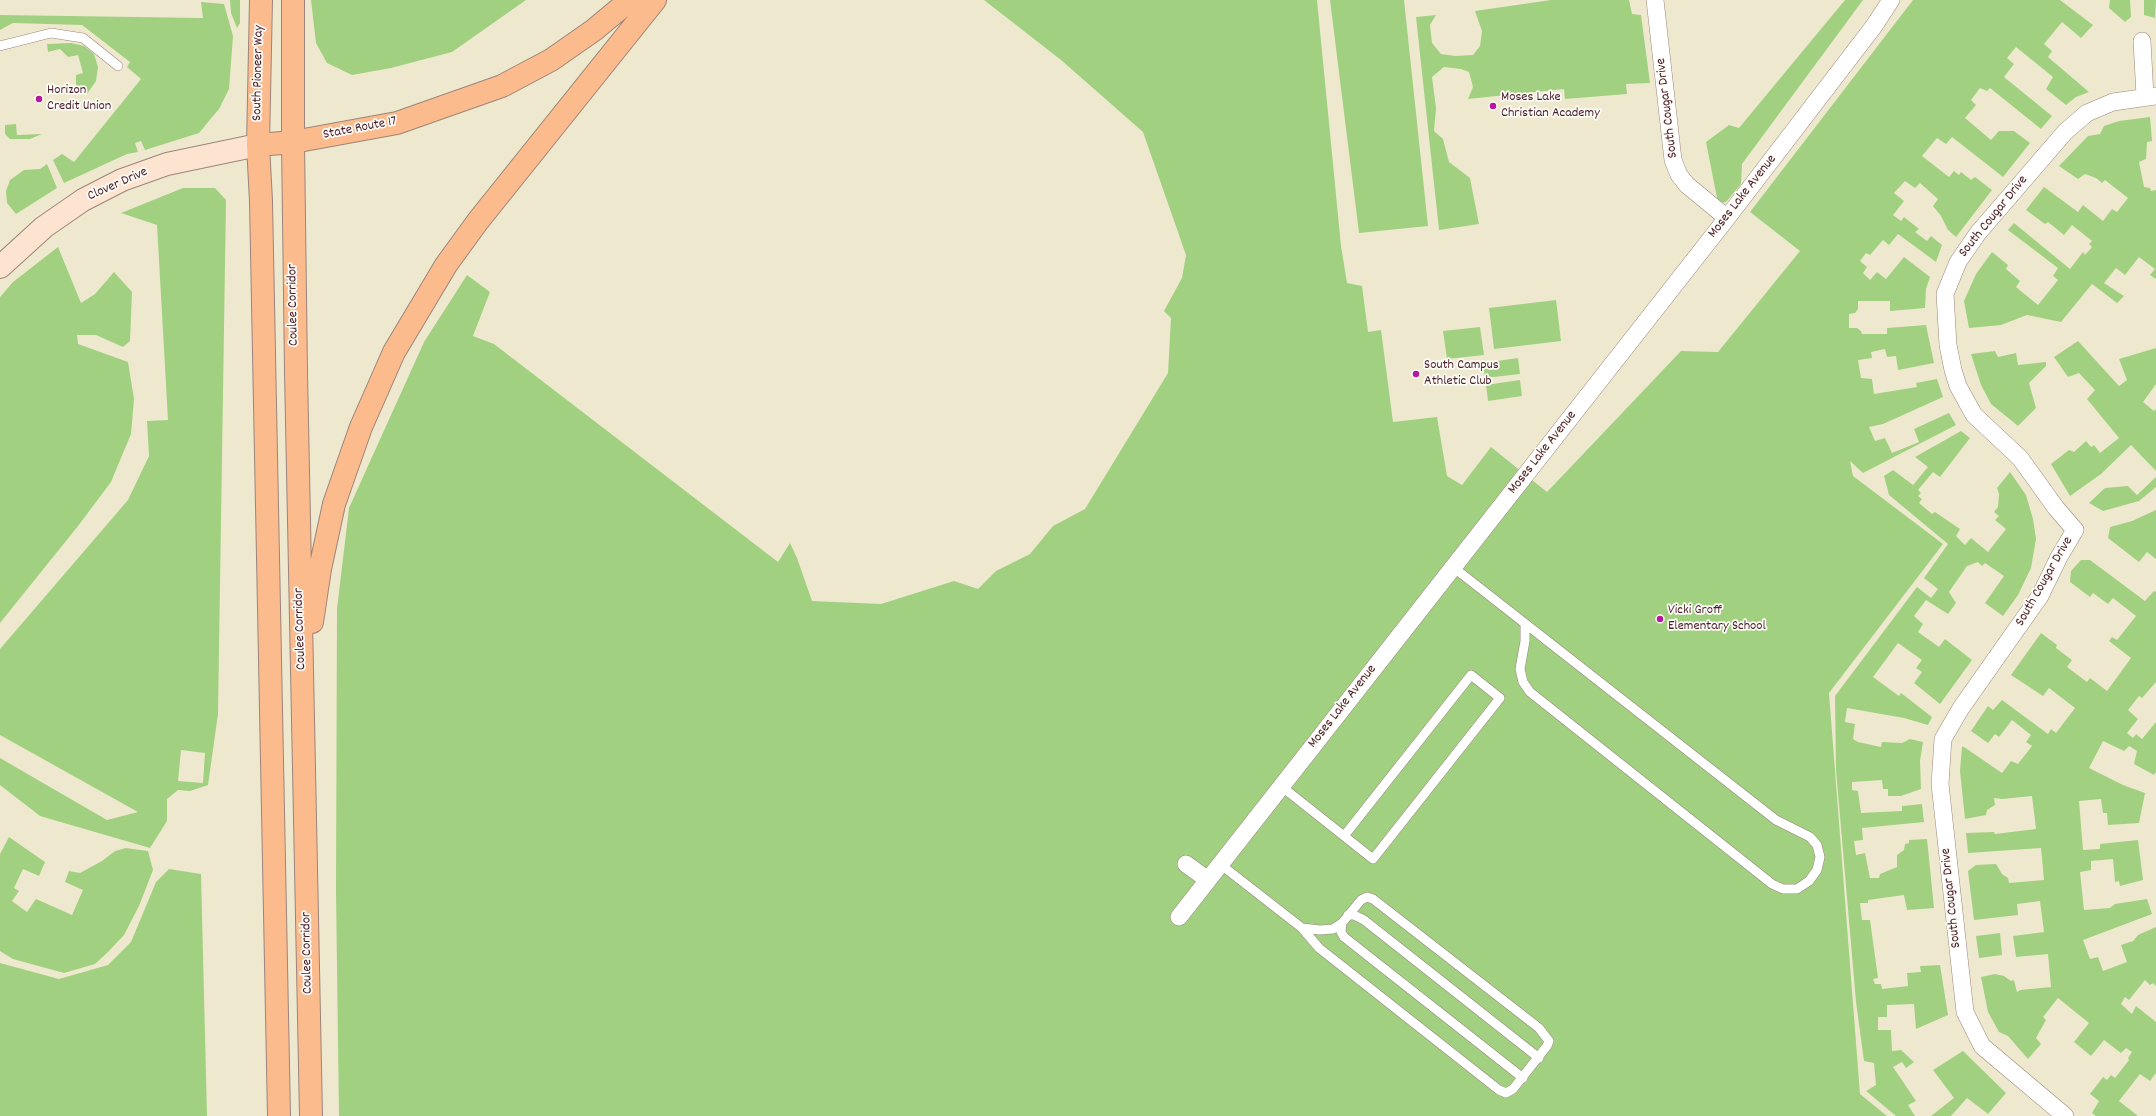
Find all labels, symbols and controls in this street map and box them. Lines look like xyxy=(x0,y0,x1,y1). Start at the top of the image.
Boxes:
street label: South Pioneer Way xyxy=(250,25,268,121)
street label: South Cougar Drive xyxy=(1654,57,1682,159)
place label: Horizon Credit Union xyxy=(47,83,111,116)
place label: Moses Lake Christian Academy xyxy=(1501,90,1600,122)
marker: Horizon Credit Union xyxy=(34,94,44,104)
marker: Moses Lake Christian Academy xyxy=(1488,101,1498,111)
street label: State Route 17 xyxy=(322,114,398,144)
street label: Moses Lake Avenue xyxy=(1705,152,1781,242)
street label: Clover Drive xyxy=(85,164,151,206)
street label: South Cougar Drive xyxy=(1956,173,2032,261)
street label: Coulee Corridor xyxy=(285,264,303,346)
place label: South Campus Athletic Club xyxy=(1424,358,1499,390)
marker: South Campus Athletic Club xyxy=(1411,369,1421,379)
street label: Moses Lake Avenue xyxy=(1505,408,1581,498)
street label: South Cougar Drive xyxy=(2013,534,2077,630)
street label: Coulee Corridor xyxy=(291,588,311,670)
place label: Vicki Groff Elementary School xyxy=(1668,603,1766,636)
marker: Vicki Groff Elementary School xyxy=(1655,614,1665,624)
street label: Moses Lake Avenue xyxy=(1305,662,1381,752)
street label: South Cougar Drive xyxy=(1938,847,1966,949)
street label: Coulee Corridor xyxy=(299,912,317,994)

